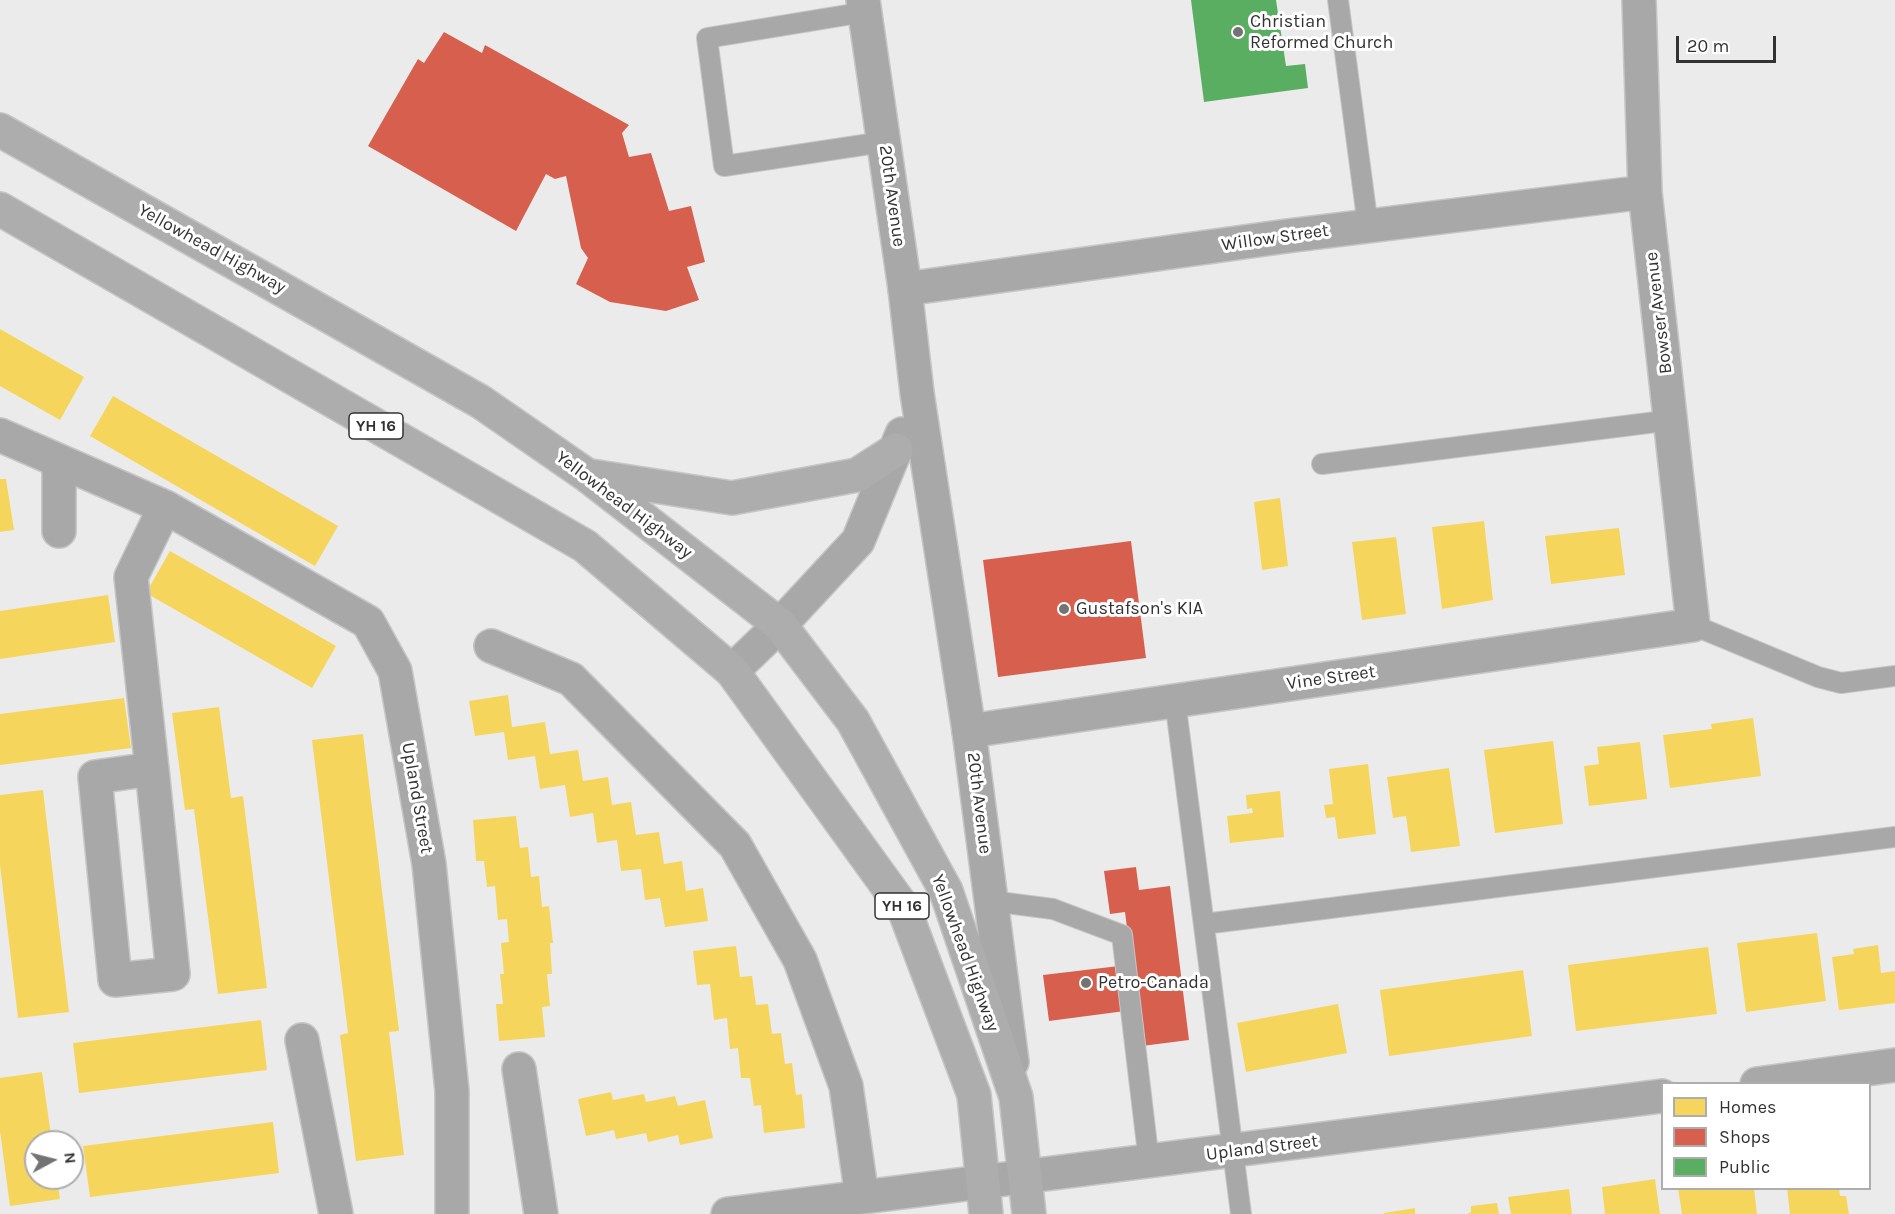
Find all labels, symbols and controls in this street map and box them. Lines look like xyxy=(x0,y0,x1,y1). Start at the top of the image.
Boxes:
place label: Christian Reformed Church xyxy=(1250,11,1393,54)
scale bar xyxy=(1679,24,1780,62)
marker: Christian Reformed Church xyxy=(1231,25,1245,39)
text: 20 m xyxy=(1687,35,1729,57)
street label: 20th Avenue xyxy=(874,144,910,248)
street label: Yellowhead Highway xyxy=(134,199,290,299)
street label: Willow Street xyxy=(1220,220,1330,256)
street label: Bowser Avenue xyxy=(1641,251,1677,375)
road number: YH 16 xyxy=(349,413,403,439)
street label: Yellowhead Highway xyxy=(551,447,697,563)
place label: Gustafson's KIA xyxy=(1076,598,1203,620)
marker: Gustafson's KIA xyxy=(1057,602,1071,616)
street label: Vine Street xyxy=(1285,661,1377,695)
street label: Upland Street xyxy=(397,741,437,855)
street label: 20th Avenue xyxy=(962,751,996,855)
street label: Yellowhead Highway xyxy=(927,871,1003,1035)
road number: YH 16 xyxy=(875,893,929,919)
place label: Petro-Canada xyxy=(1098,972,1209,994)
marker: Petro-Canada xyxy=(1079,976,1093,990)
legend xyxy=(1661,1082,1871,1190)
text: Homes xyxy=(1719,1096,1776,1118)
text: Shops xyxy=(1719,1126,1771,1148)
north arrow xyxy=(24,1130,84,1190)
street label: Upland Street xyxy=(1205,1130,1319,1166)
text: N xyxy=(60,1151,81,1165)
text: Public xyxy=(1719,1156,1770,1178)

